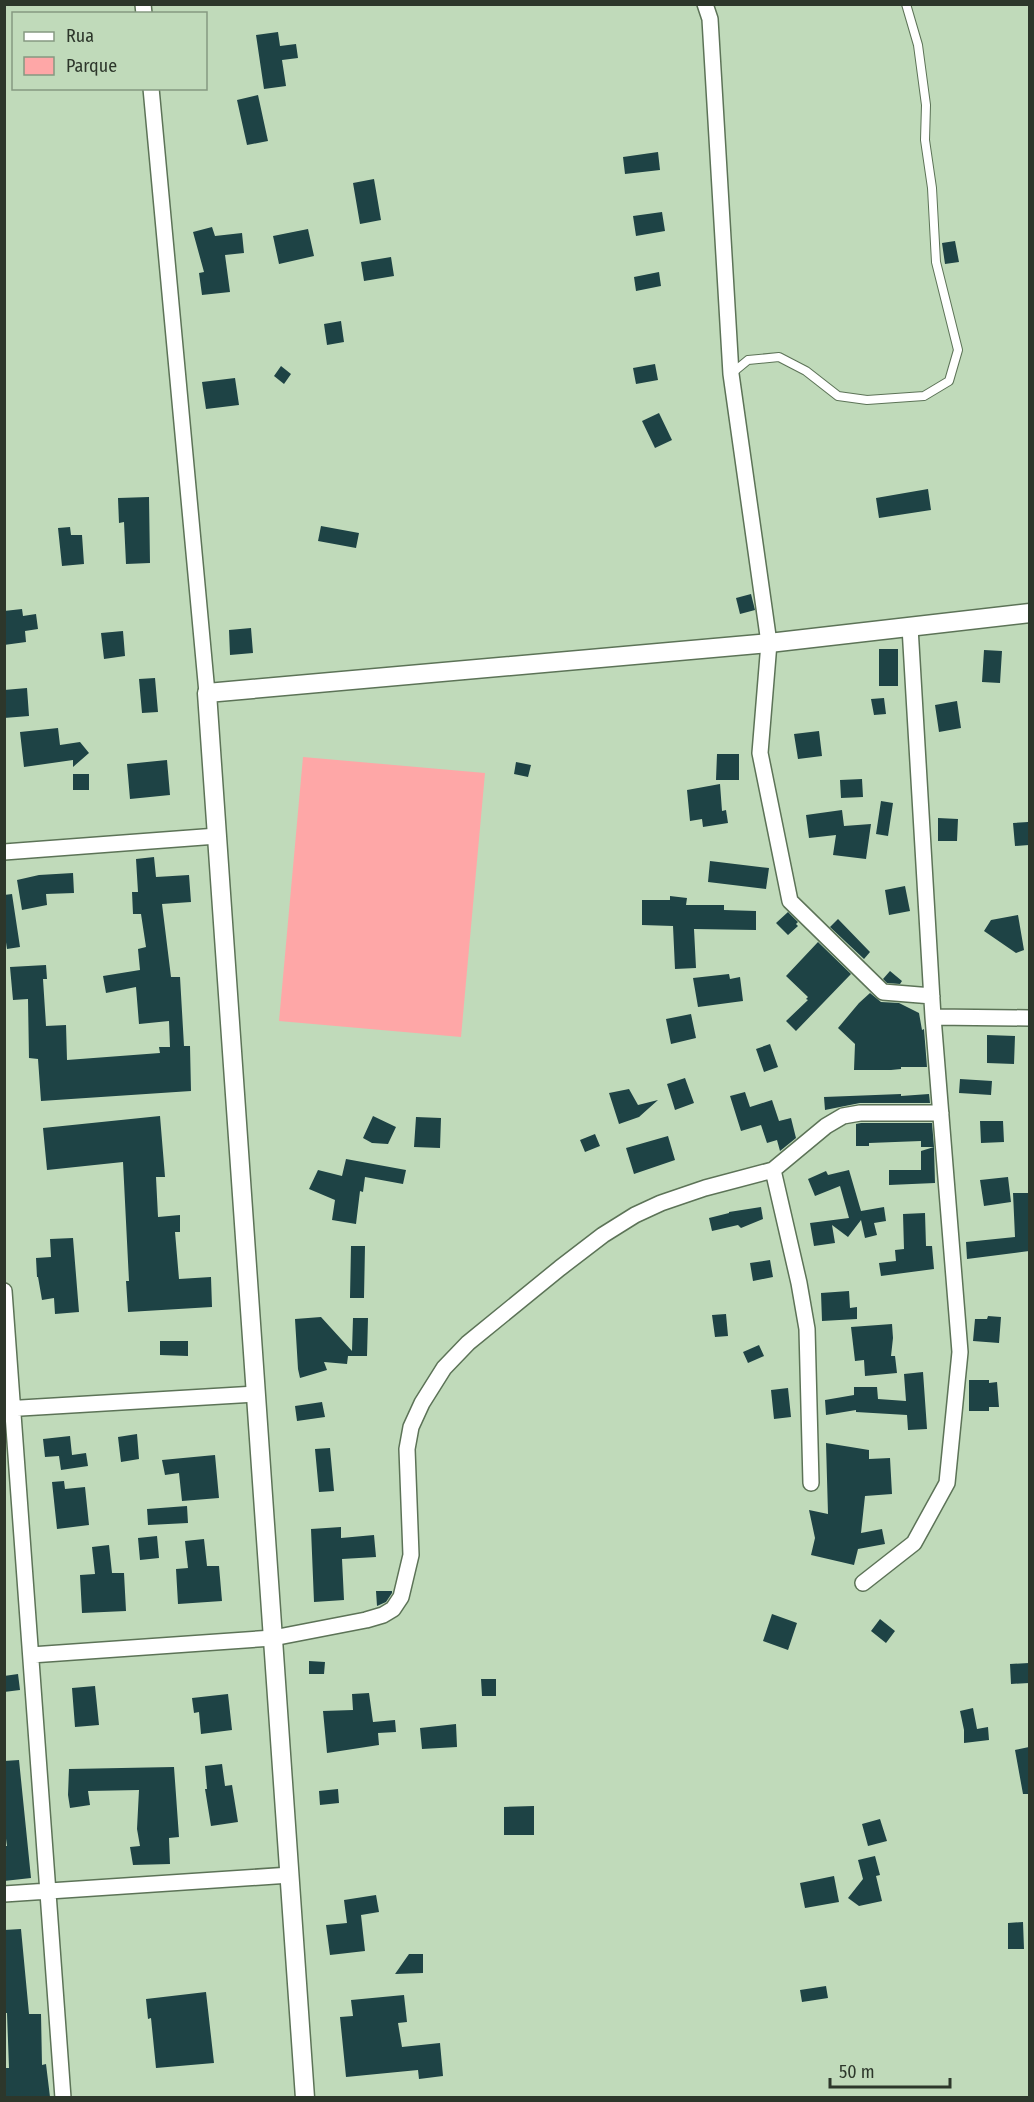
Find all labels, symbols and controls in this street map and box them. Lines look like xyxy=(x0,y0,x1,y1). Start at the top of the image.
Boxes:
legend xyxy=(12,12,207,90)
text: Rua xyxy=(66,25,94,47)
text: Parque xyxy=(66,55,117,77)
scale bar xyxy=(830,2051,950,2089)
text: 50 m xyxy=(839,2061,875,2083)

